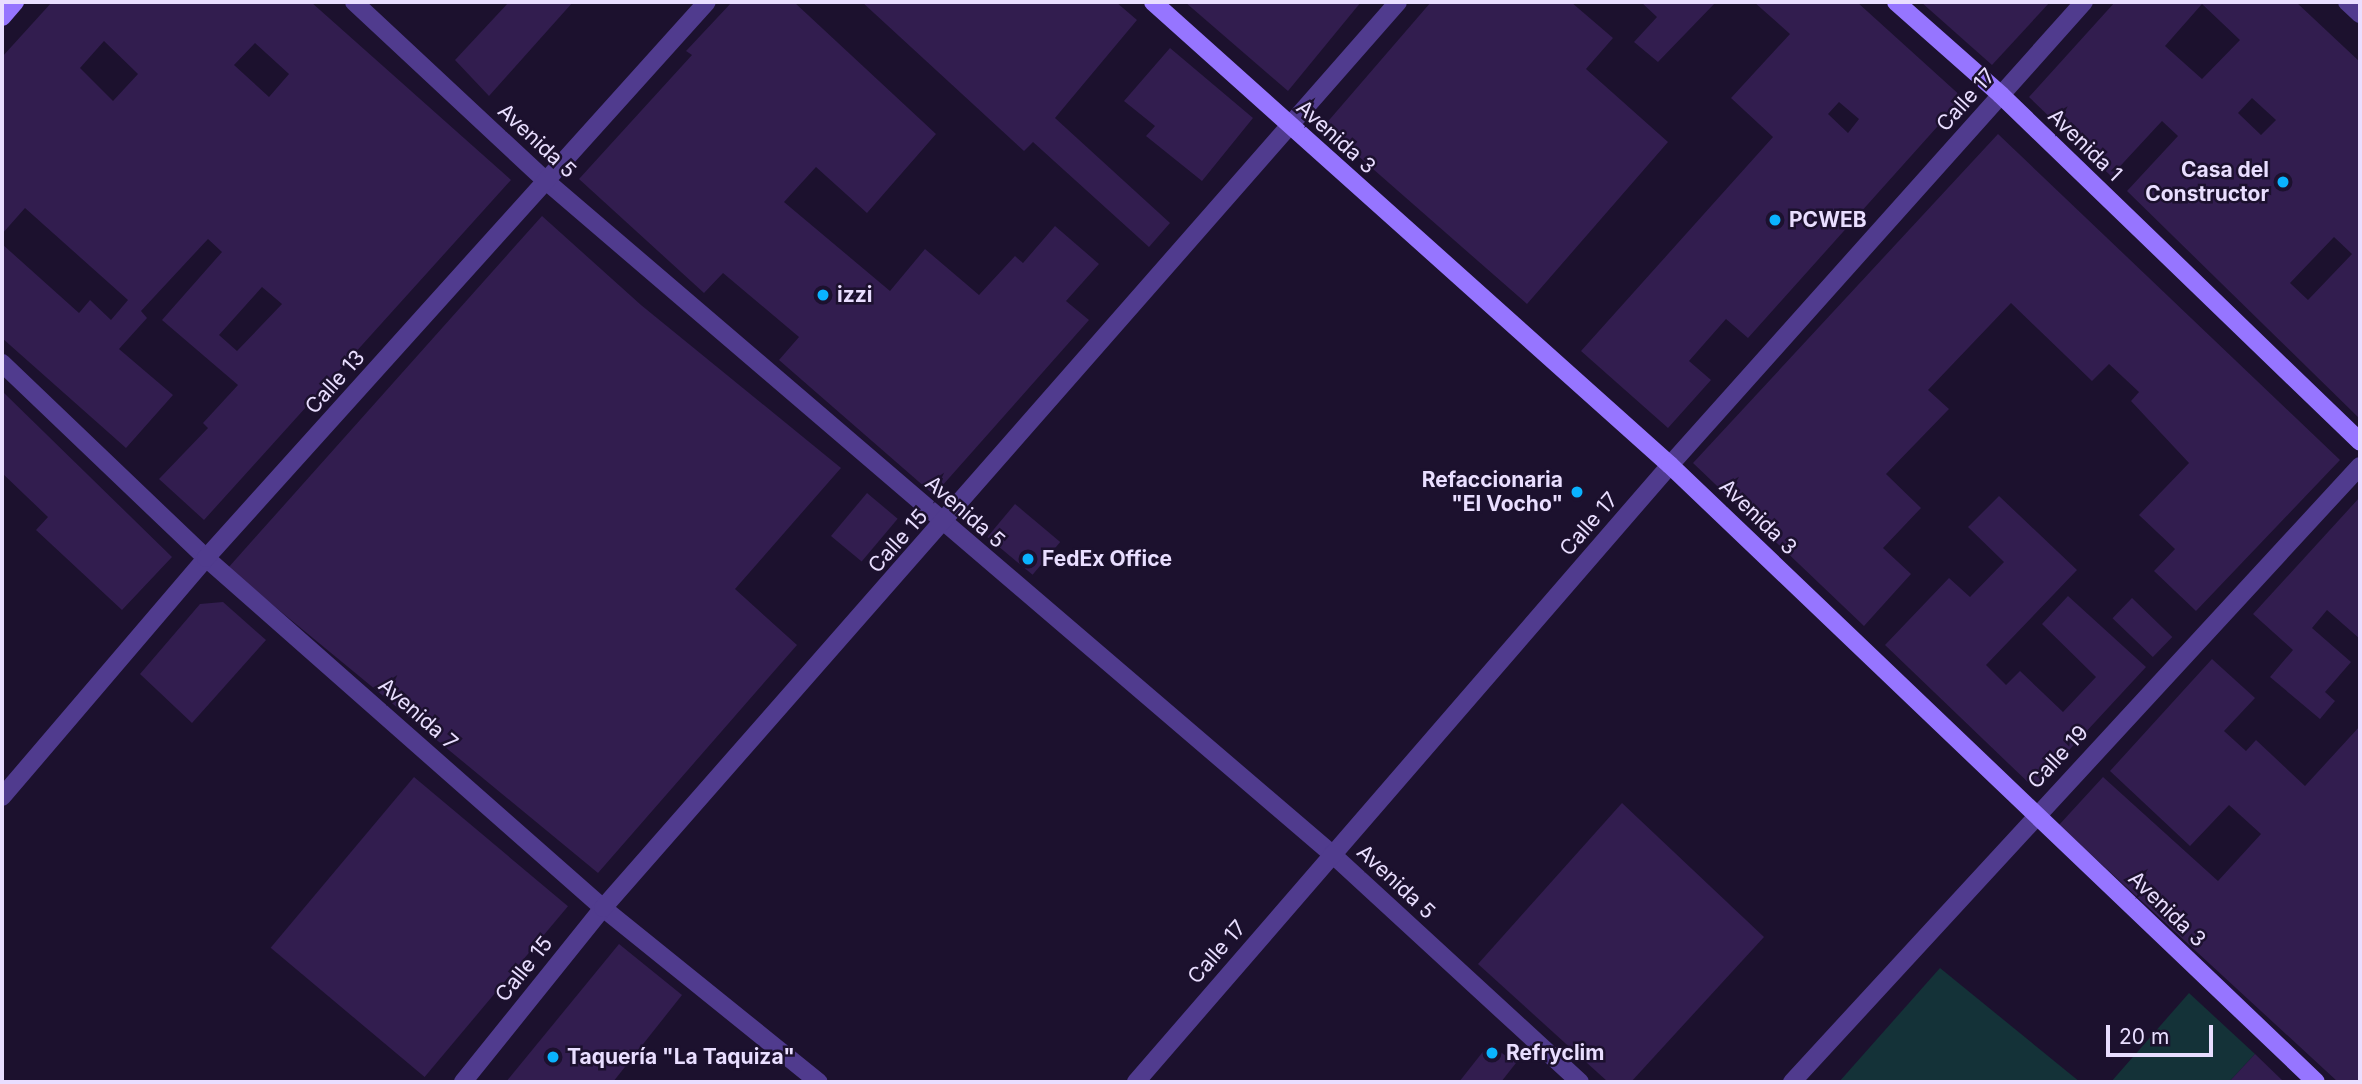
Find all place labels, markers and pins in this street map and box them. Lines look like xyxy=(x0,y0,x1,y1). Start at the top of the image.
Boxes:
place label: Casa del Constructor xyxy=(2145,157,2269,207)
marker: Casa del Constructor xyxy=(2275,174,2291,190)
place label: PCWEB xyxy=(1789,207,1867,233)
marker: PCWEB xyxy=(1767,212,1783,228)
place label: izzi xyxy=(837,282,872,308)
marker: izzi xyxy=(815,287,831,303)
place label: Refaccionaria "El Vocho" xyxy=(1422,467,1563,517)
marker: Refaccionaria "El Vocho" xyxy=(1569,484,1585,500)
place label: FedEx Office xyxy=(1042,546,1172,572)
marker: FedEx Office xyxy=(1020,551,1036,567)
place label: Refryclim xyxy=(1506,1040,1604,1066)
place label: Taquería "La Taquiza" xyxy=(567,1044,795,1070)
marker: Refryclim xyxy=(1484,1045,1500,1061)
marker: Taquería "La Taquiza" xyxy=(545,1049,561,1065)

